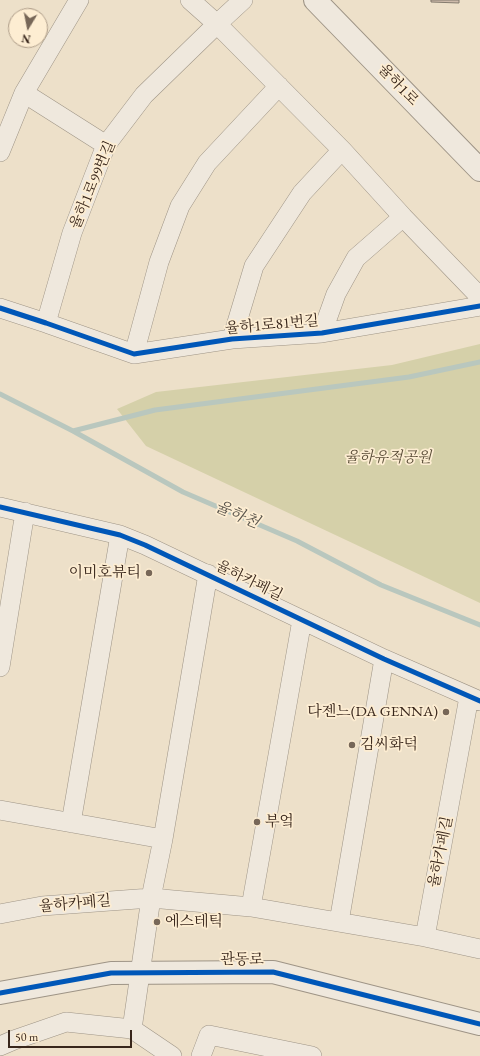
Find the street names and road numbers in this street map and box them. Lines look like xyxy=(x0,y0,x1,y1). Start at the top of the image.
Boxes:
street label: 율하1로 xyxy=(374,61,422,109)
street label: 율하1로99번길 xyxy=(66,138,120,232)
street label: 율하1로81번길 xyxy=(224,312,320,338)
street label: 율하카페길 xyxy=(212,557,286,605)
street label: 율하카페길 xyxy=(425,815,457,889)
street label: 율하카페길 xyxy=(38,892,112,916)
street label: 관동로 xyxy=(220,951,264,969)

